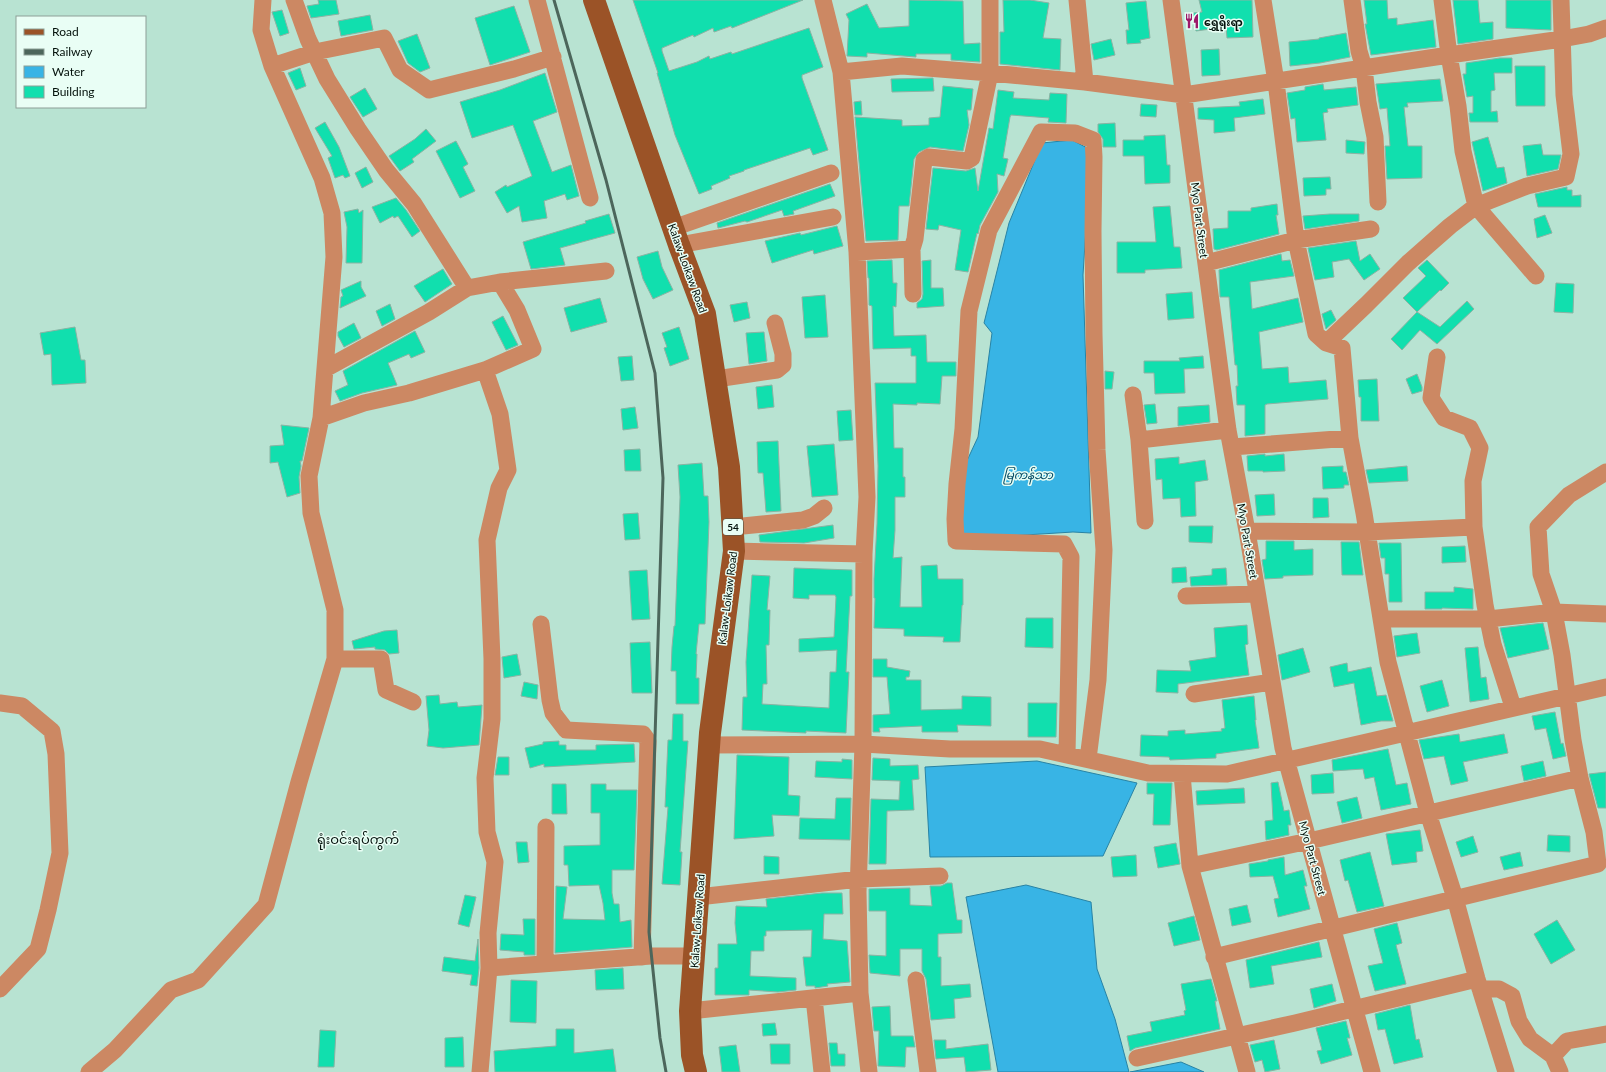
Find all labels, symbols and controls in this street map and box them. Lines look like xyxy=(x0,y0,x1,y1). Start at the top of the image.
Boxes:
restaurant icon: ရွှေရိုးရာ xyxy=(1183,12,1201,30)
place label: ရွှေရိုးရာ xyxy=(1204,15,1243,32)
legend xyxy=(16,16,146,108)
text: Road xyxy=(52,24,79,39)
text: Railway xyxy=(52,44,93,59)
text: Water xyxy=(52,64,85,79)
text: Building xyxy=(52,84,95,99)
street label: Myo Part Street xyxy=(1189,181,1211,259)
street label: Kalaw-Loikaw Road xyxy=(666,221,710,315)
water label: မြကန်သာ xyxy=(1003,466,1054,485)
street label: Myo Part Street xyxy=(1235,502,1261,580)
road number: 54 xyxy=(723,519,743,535)
street label: Kalaw-Loikaw Road xyxy=(715,550,739,646)
street label: Myo Part Street xyxy=(1297,819,1329,897)
district label: ရုံးဝင်းရပ်ကွက် xyxy=(317,831,399,850)
street label: Kalaw-Loikaw Road xyxy=(687,874,707,968)

